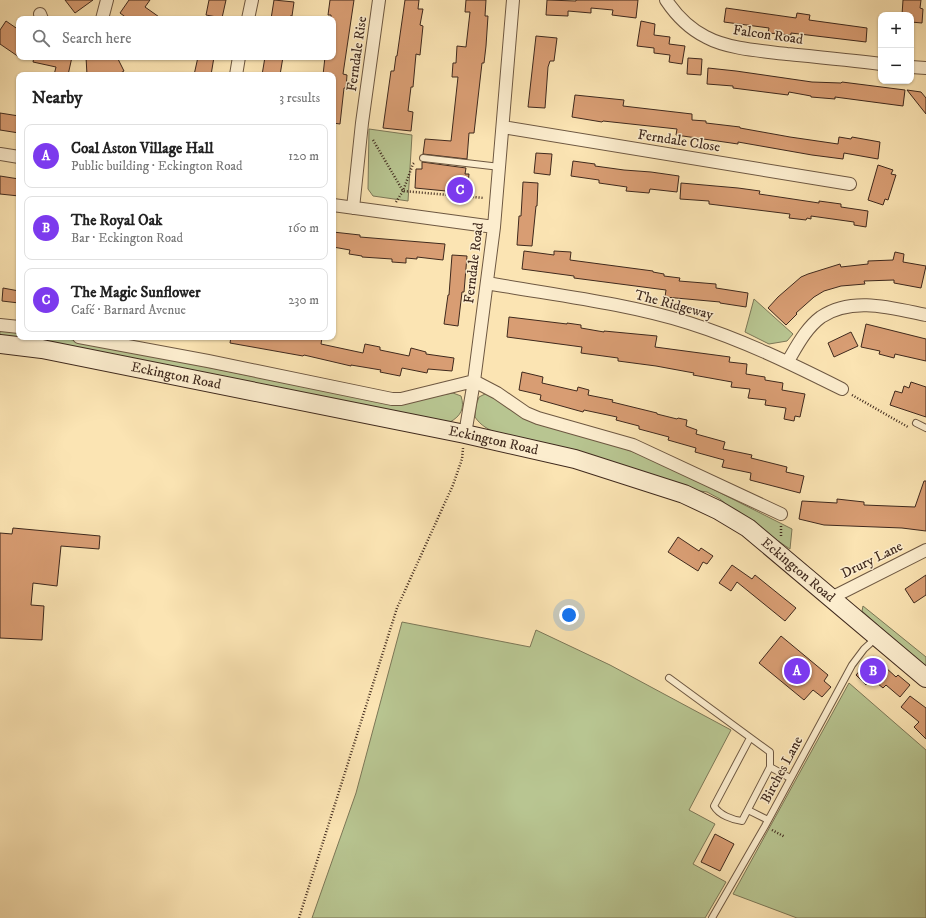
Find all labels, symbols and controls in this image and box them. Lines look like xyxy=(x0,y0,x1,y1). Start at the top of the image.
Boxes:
map controls xyxy=(878,12,914,84)
button: + xyxy=(878,12,914,48)
street label: Ferndale Rise xyxy=(343,15,371,93)
search box xyxy=(16,16,336,60)
street label: Falcon Road xyxy=(732,21,804,49)
icon: search xyxy=(30,27,52,49)
text: Search here xyxy=(62,29,131,48)
button: − xyxy=(878,48,914,84)
text: Nearby xyxy=(32,87,82,109)
text: 3 results xyxy=(279,90,320,106)
street label: Ferndale Close xyxy=(637,126,722,156)
text: Coal Aston Village Hall xyxy=(71,139,213,158)
text: A xyxy=(42,148,50,164)
text: 120 m xyxy=(288,148,319,164)
text: Public building · Eckington Road xyxy=(71,158,242,174)
pin: C xyxy=(447,175,473,205)
text: The Royal Oak xyxy=(71,211,162,230)
text: B xyxy=(42,220,50,236)
text: 160 m xyxy=(288,220,319,236)
street label: Ferndale Road xyxy=(460,222,488,304)
text: Bar · Eckington Road xyxy=(71,230,183,246)
text: The Magic Sunflower xyxy=(71,283,201,302)
street label: The Ridgeway xyxy=(633,286,716,324)
text: C xyxy=(42,292,50,308)
text: 230 m xyxy=(288,292,319,308)
text: Café · Barnard Avenue xyxy=(71,302,186,318)
street label: Eckington Road xyxy=(129,358,223,394)
street label: Eckington Road xyxy=(447,422,540,459)
street label: Eckington Road xyxy=(757,534,839,606)
street label: Drury Lane xyxy=(838,537,906,583)
your location xyxy=(559,605,579,625)
pin: A xyxy=(784,656,810,686)
pin: B xyxy=(860,656,886,686)
street label: Birches Lane xyxy=(757,733,807,807)

